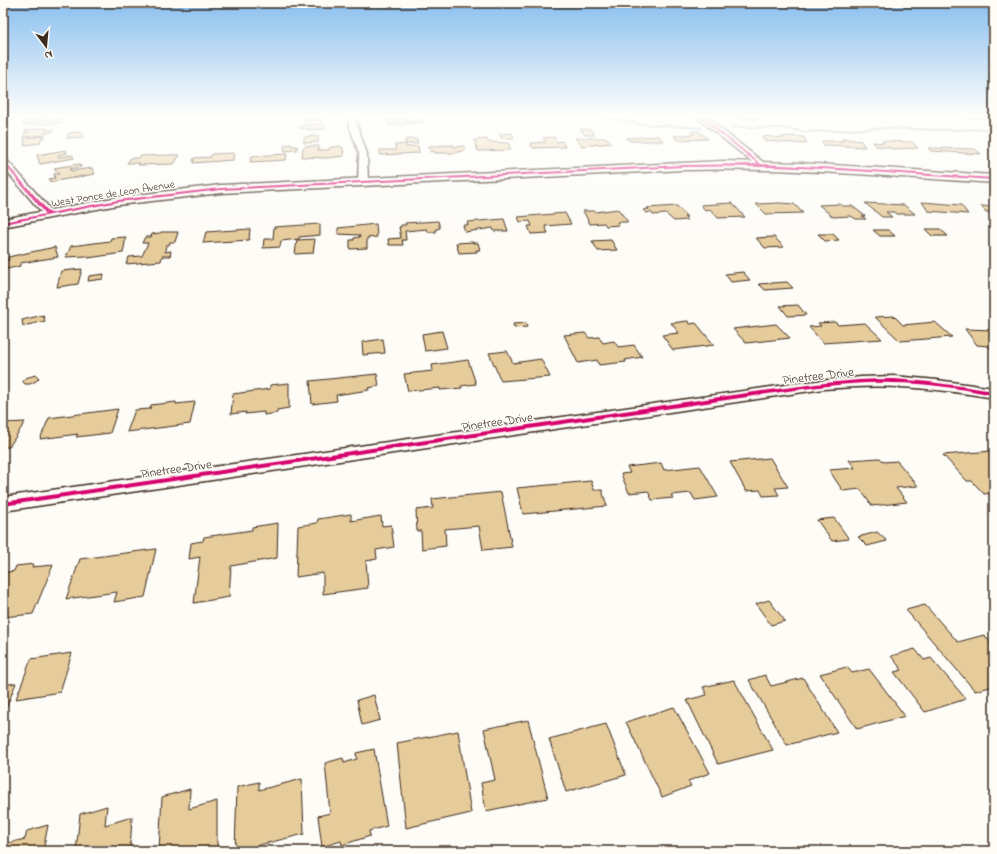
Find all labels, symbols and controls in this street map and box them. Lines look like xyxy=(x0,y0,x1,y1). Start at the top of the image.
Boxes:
north arrow xyxy=(26,26,66,66)
text: N xyxy=(43,46,54,63)
street label: West Ponce de Leon Avenue xyxy=(50,176,176,212)
street label: Pinetree Drive xyxy=(781,363,855,390)
street label: Pinetree Drive xyxy=(460,408,534,437)
street label: Pinetree Drive xyxy=(139,455,213,484)

